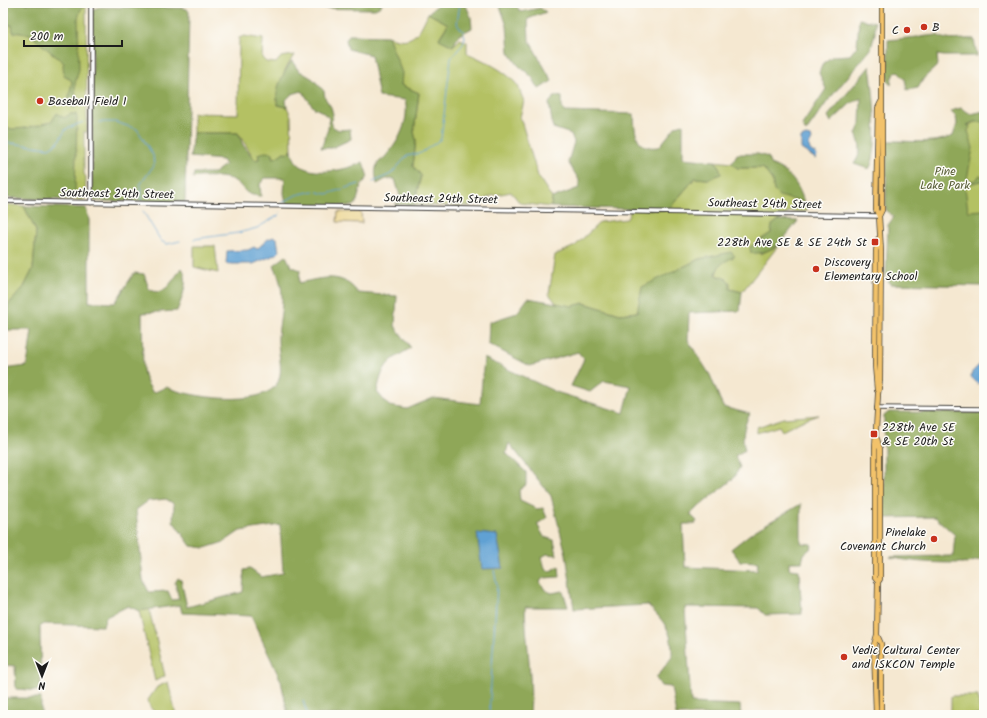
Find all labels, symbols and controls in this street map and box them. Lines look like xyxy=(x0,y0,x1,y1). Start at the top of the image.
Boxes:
place label: B xyxy=(932,18,940,37)
place label: C xyxy=(892,21,899,40)
scale bar xyxy=(24,22,122,48)
marker: B xyxy=(919,22,929,32)
marker: C xyxy=(902,25,912,35)
text: 200 m xyxy=(30,27,64,46)
place label: Baseball Field 1 xyxy=(48,92,127,111)
marker: Baseball Field 1 xyxy=(35,96,45,106)
park label: Pine Lake Park xyxy=(920,162,970,195)
street label: Southeast 24th Street xyxy=(60,184,175,205)
street label: Southeast 24th Street xyxy=(384,189,499,210)
street label: Southeast 24th Street xyxy=(708,194,823,215)
place label: 228th Ave SE & SE 24th St xyxy=(717,233,867,252)
marker: 228th Ave SE & SE 24th St xyxy=(870,237,880,247)
place label: Discovery Elementary School xyxy=(824,253,917,286)
marker: Discovery Elementary School xyxy=(811,264,821,274)
place label: 228th Ave SE & SE 20th St xyxy=(882,418,956,451)
marker: 228th Ave SE & SE 20th St xyxy=(869,429,879,439)
place label: Pinelake Covenant Church xyxy=(840,523,927,556)
marker: Pinelake Covenant Church xyxy=(929,534,939,544)
place label: Vedic Cultural Center and ISKCON Temple xyxy=(852,641,960,674)
marker: Vedic Cultural Center and ISKCON Temple xyxy=(839,652,849,662)
north arrow xyxy=(22,656,62,696)
text: N xyxy=(38,676,45,694)

